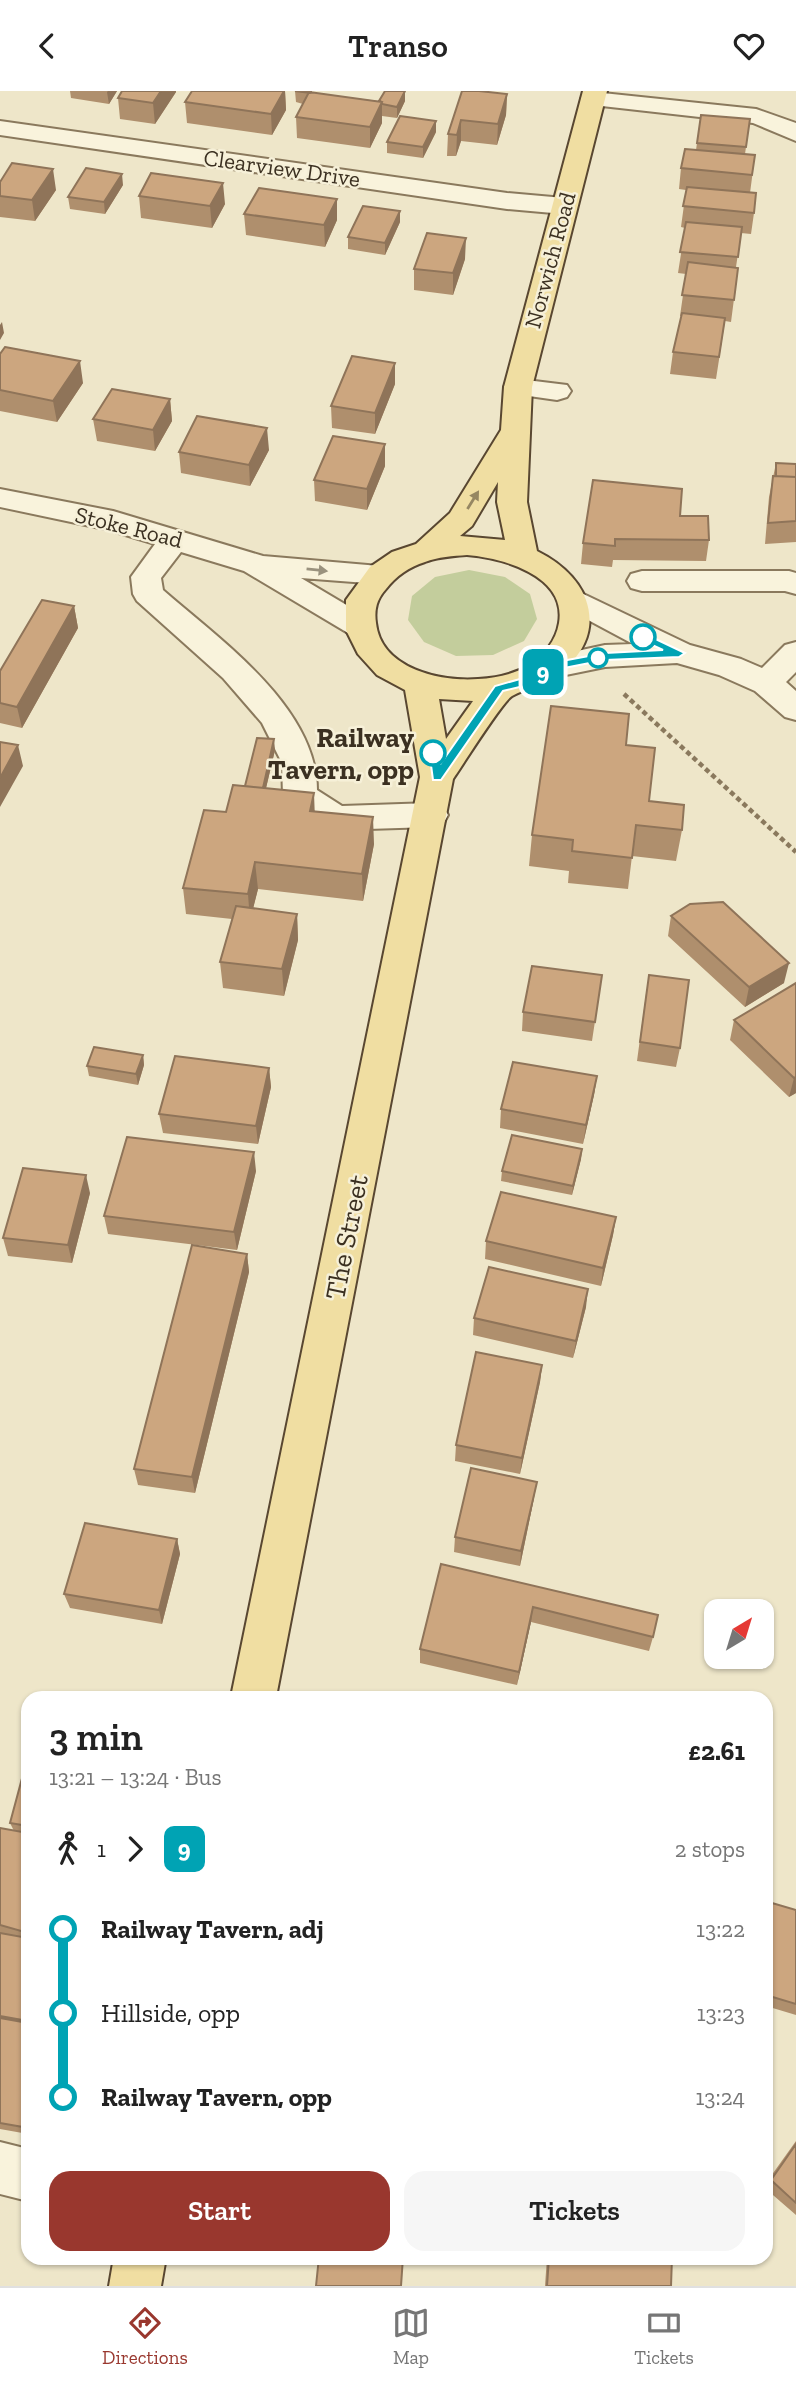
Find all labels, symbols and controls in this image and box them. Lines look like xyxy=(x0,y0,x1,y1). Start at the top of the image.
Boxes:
icon: back xyxy=(28,27,66,65)
text: Transo xyxy=(348,27,448,65)
icon: heart xyxy=(730,27,768,65)
street label: Clearview Drive xyxy=(202,143,362,193)
street label: Norwich Road xyxy=(518,188,582,331)
one-way arrow xyxy=(466,491,479,510)
street label: Stoke Road xyxy=(72,500,186,554)
one-way arrow xyxy=(307,565,329,576)
unlabelled marker xyxy=(630,624,656,650)
unlabelled marker xyxy=(588,648,608,668)
line badge: 9 xyxy=(520,649,566,695)
text: 9 xyxy=(537,657,549,686)
place label: Railway Tavern, opp xyxy=(268,721,414,786)
marker: Railway Tavern, opp xyxy=(420,740,446,766)
street label: The Street xyxy=(318,1171,375,1302)
north arrow xyxy=(704,1599,774,1669)
map controls xyxy=(704,1599,774,1669)
text: 3 min xyxy=(49,1714,143,1760)
text: £2.61 xyxy=(688,1735,745,1767)
text: 13:21 – 13:24 · Bus xyxy=(49,1763,222,1791)
icon: walk xyxy=(49,1830,87,1868)
icon: forward xyxy=(116,1830,154,1868)
text: 9 xyxy=(178,1834,191,1863)
text: 1 xyxy=(97,1835,106,1863)
text: 2 stops xyxy=(675,1835,745,1863)
text: Railway Tavern, adj xyxy=(101,1913,324,1945)
text: 13:22 xyxy=(696,1915,745,1943)
text: Hillside, opp xyxy=(101,1997,240,2029)
text: 13:23 xyxy=(697,1999,745,2027)
text: Railway Tavern, opp xyxy=(101,2081,332,2113)
text: 13:24 xyxy=(696,2083,745,2111)
button: Start xyxy=(49,2171,390,2251)
button: Tickets xyxy=(404,2171,745,2251)
tab: Directions xyxy=(102,2304,188,2369)
tab: Map xyxy=(392,2304,430,2369)
tab: Tickets xyxy=(634,2304,694,2369)

